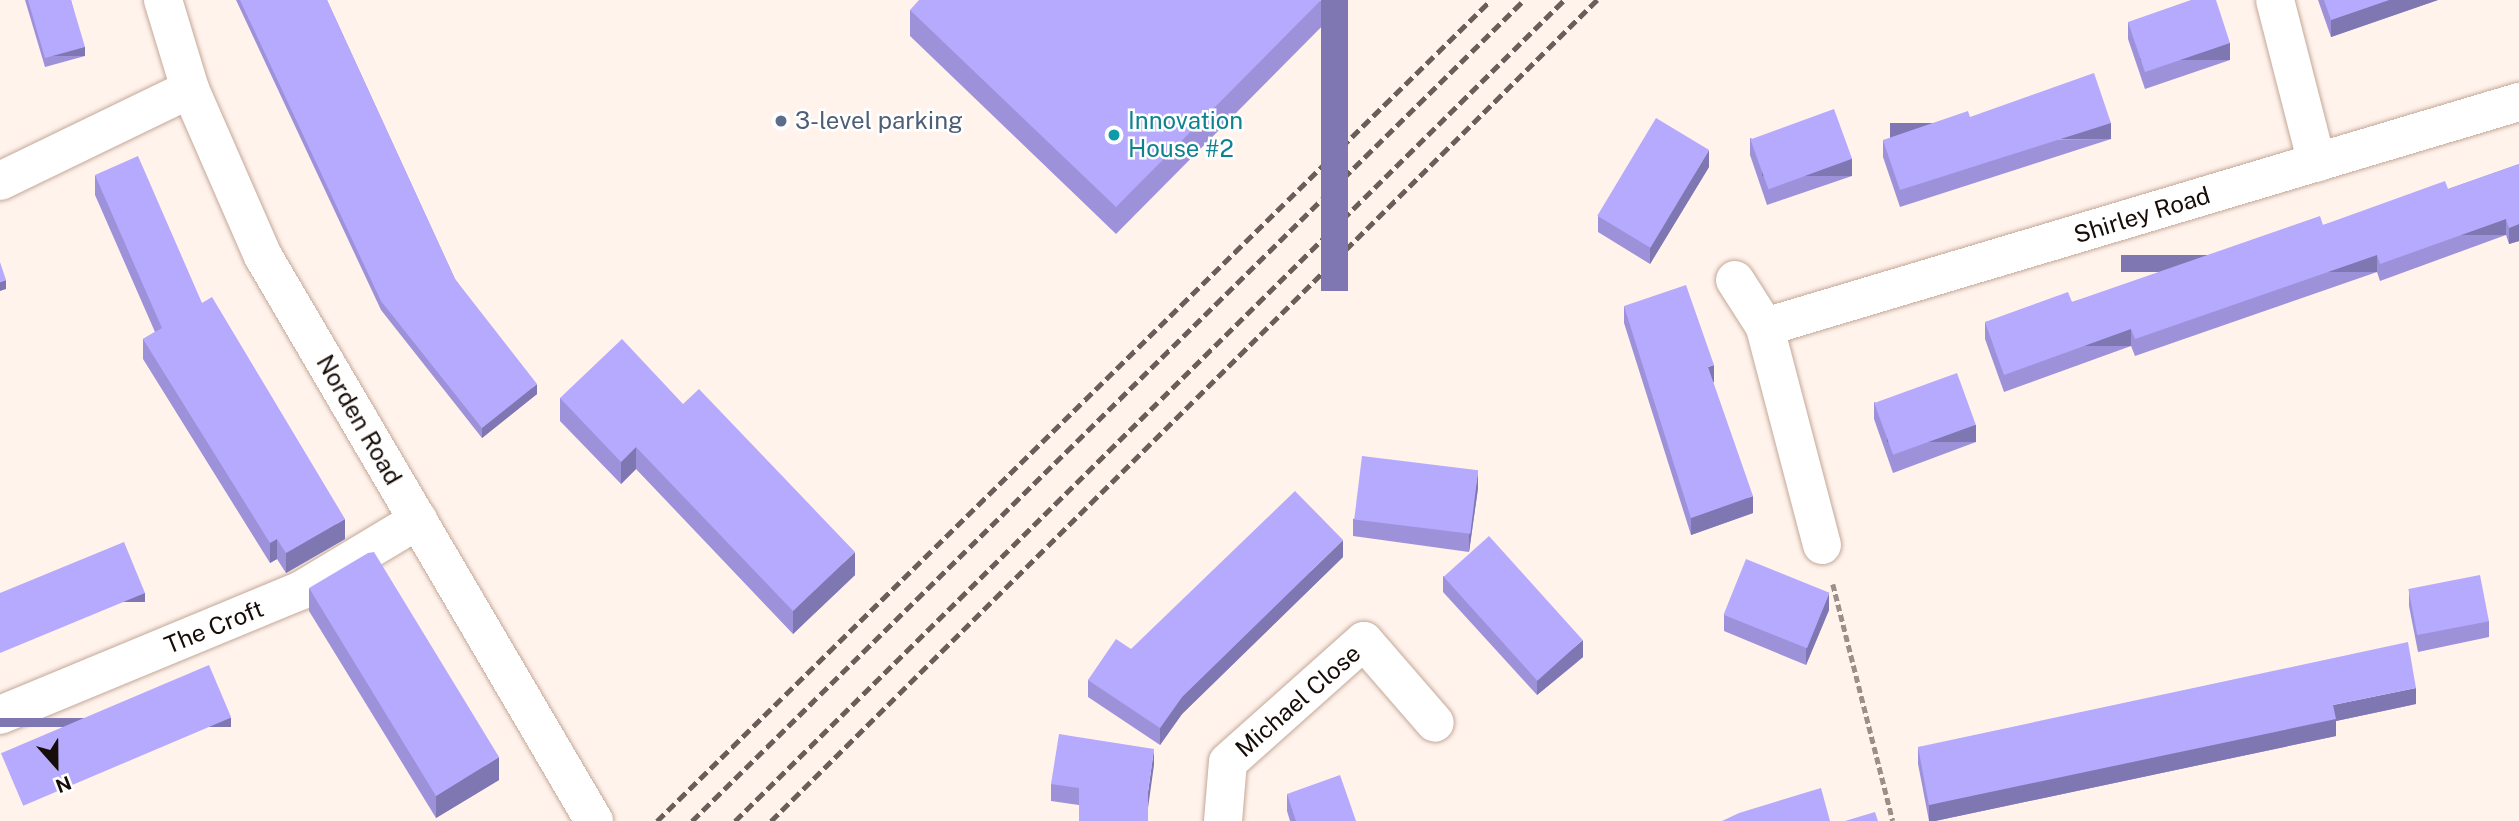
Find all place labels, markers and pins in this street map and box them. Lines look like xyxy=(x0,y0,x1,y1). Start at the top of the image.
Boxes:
place label: 3-level parking xyxy=(795,107,963,135)
place label: Innovation House #2 xyxy=(1128,107,1243,163)
marker: 3-level parking xyxy=(773,113,789,129)
marker: Innovation House #2 xyxy=(1106,127,1122,143)

